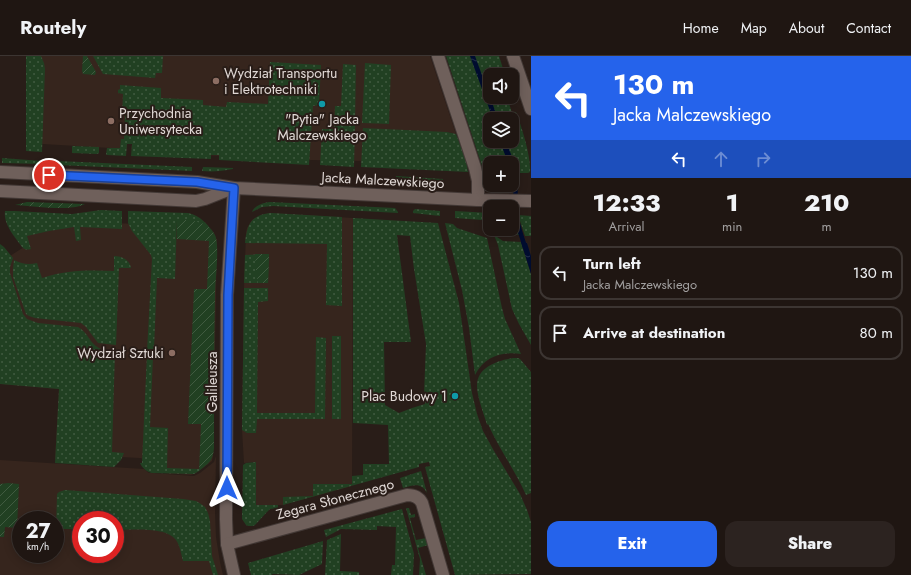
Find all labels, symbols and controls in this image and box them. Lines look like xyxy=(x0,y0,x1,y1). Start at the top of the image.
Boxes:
text: Routely xyxy=(20,14,86,41)
text: Home xyxy=(683,18,719,38)
text: Map xyxy=(741,18,767,38)
text: About xyxy=(789,18,824,38)
text: Contact xyxy=(846,18,891,38)
place label: Wydział Transportu i Elektrotechniki xyxy=(224,63,337,99)
text: 130 m xyxy=(613,64,695,105)
map controls xyxy=(483,68,519,236)
button: sound xyxy=(483,68,519,104)
icon: left xyxy=(547,72,599,124)
marker: Wydział Transportu i Elektrotechniki xyxy=(211,76,221,86)
marker: "Pytia" Jacka Malczewskiego xyxy=(317,99,327,109)
text: Jacka Malczewskiego xyxy=(613,102,771,128)
place label: Przychodnia Uniwersytecka xyxy=(119,103,202,139)
place label: "Pytia" Jacka Malczewskiego xyxy=(277,109,367,145)
button: layers xyxy=(483,112,519,148)
marker: Przychodnia Uniwersytecka xyxy=(106,116,116,126)
icon: left xyxy=(668,148,690,170)
icon: ahead xyxy=(710,148,732,170)
icon: right xyxy=(752,148,774,170)
button: + xyxy=(483,156,519,192)
pin xyxy=(32,158,66,192)
icon: arrive xyxy=(38,164,60,186)
street label: Jacka Malczewskiego xyxy=(319,167,445,193)
text: 12:33 xyxy=(593,185,660,220)
text: 1 xyxy=(726,185,739,220)
text: 210 xyxy=(804,185,849,220)
button: − xyxy=(483,200,519,236)
text: Arrival xyxy=(609,217,644,236)
text: min xyxy=(722,217,742,236)
text: m xyxy=(822,217,832,236)
text: Turn left xyxy=(583,253,641,275)
icon: left xyxy=(549,262,571,284)
text: 130 m xyxy=(853,262,893,284)
text: Jacka Malczewskiego xyxy=(583,275,697,294)
icon: arrive xyxy=(549,322,571,344)
text: Arrive at destination xyxy=(583,322,725,344)
text: 80 m xyxy=(860,322,893,344)
place label: Wydział Sztuki xyxy=(77,343,164,363)
marker: Wydział Sztuki xyxy=(167,348,177,358)
street label: Galileusza xyxy=(202,351,222,413)
place label: Plac Budowy 1 xyxy=(361,386,447,406)
marker: Plac Budowy 1 xyxy=(450,391,460,401)
position arrow xyxy=(206,467,248,509)
street label: Zegara Słonecznego xyxy=(274,474,396,524)
speed limit sign: 30 xyxy=(72,511,124,563)
text: 27 xyxy=(25,517,51,546)
button: Exit xyxy=(547,521,717,567)
button: Share xyxy=(725,521,895,567)
text: km/h xyxy=(27,539,49,554)

